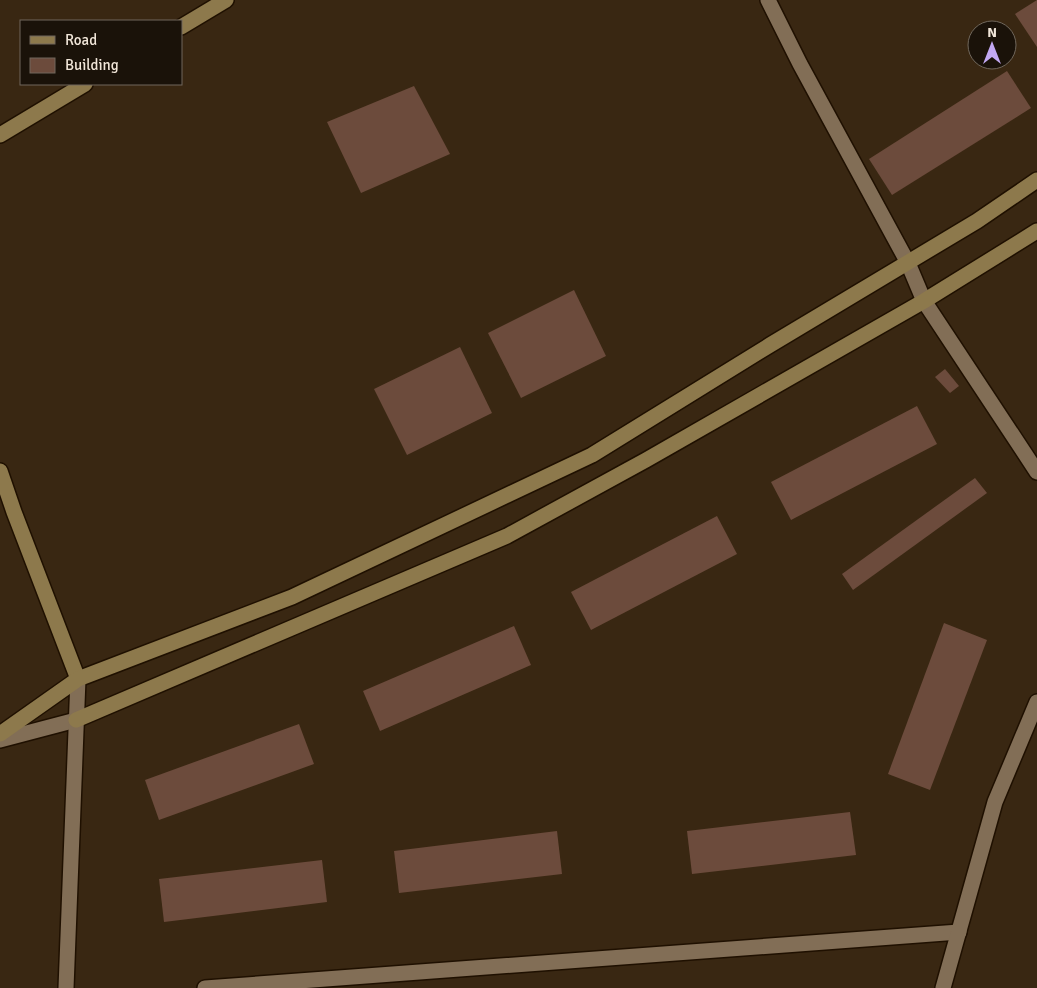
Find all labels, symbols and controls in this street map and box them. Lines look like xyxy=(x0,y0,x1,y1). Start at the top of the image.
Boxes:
legend xyxy=(20,20,182,85)
north arrow xyxy=(967,20,1017,70)
text: N xyxy=(987,24,997,41)
text: Road xyxy=(65,31,97,49)
text: Building xyxy=(65,56,119,74)

